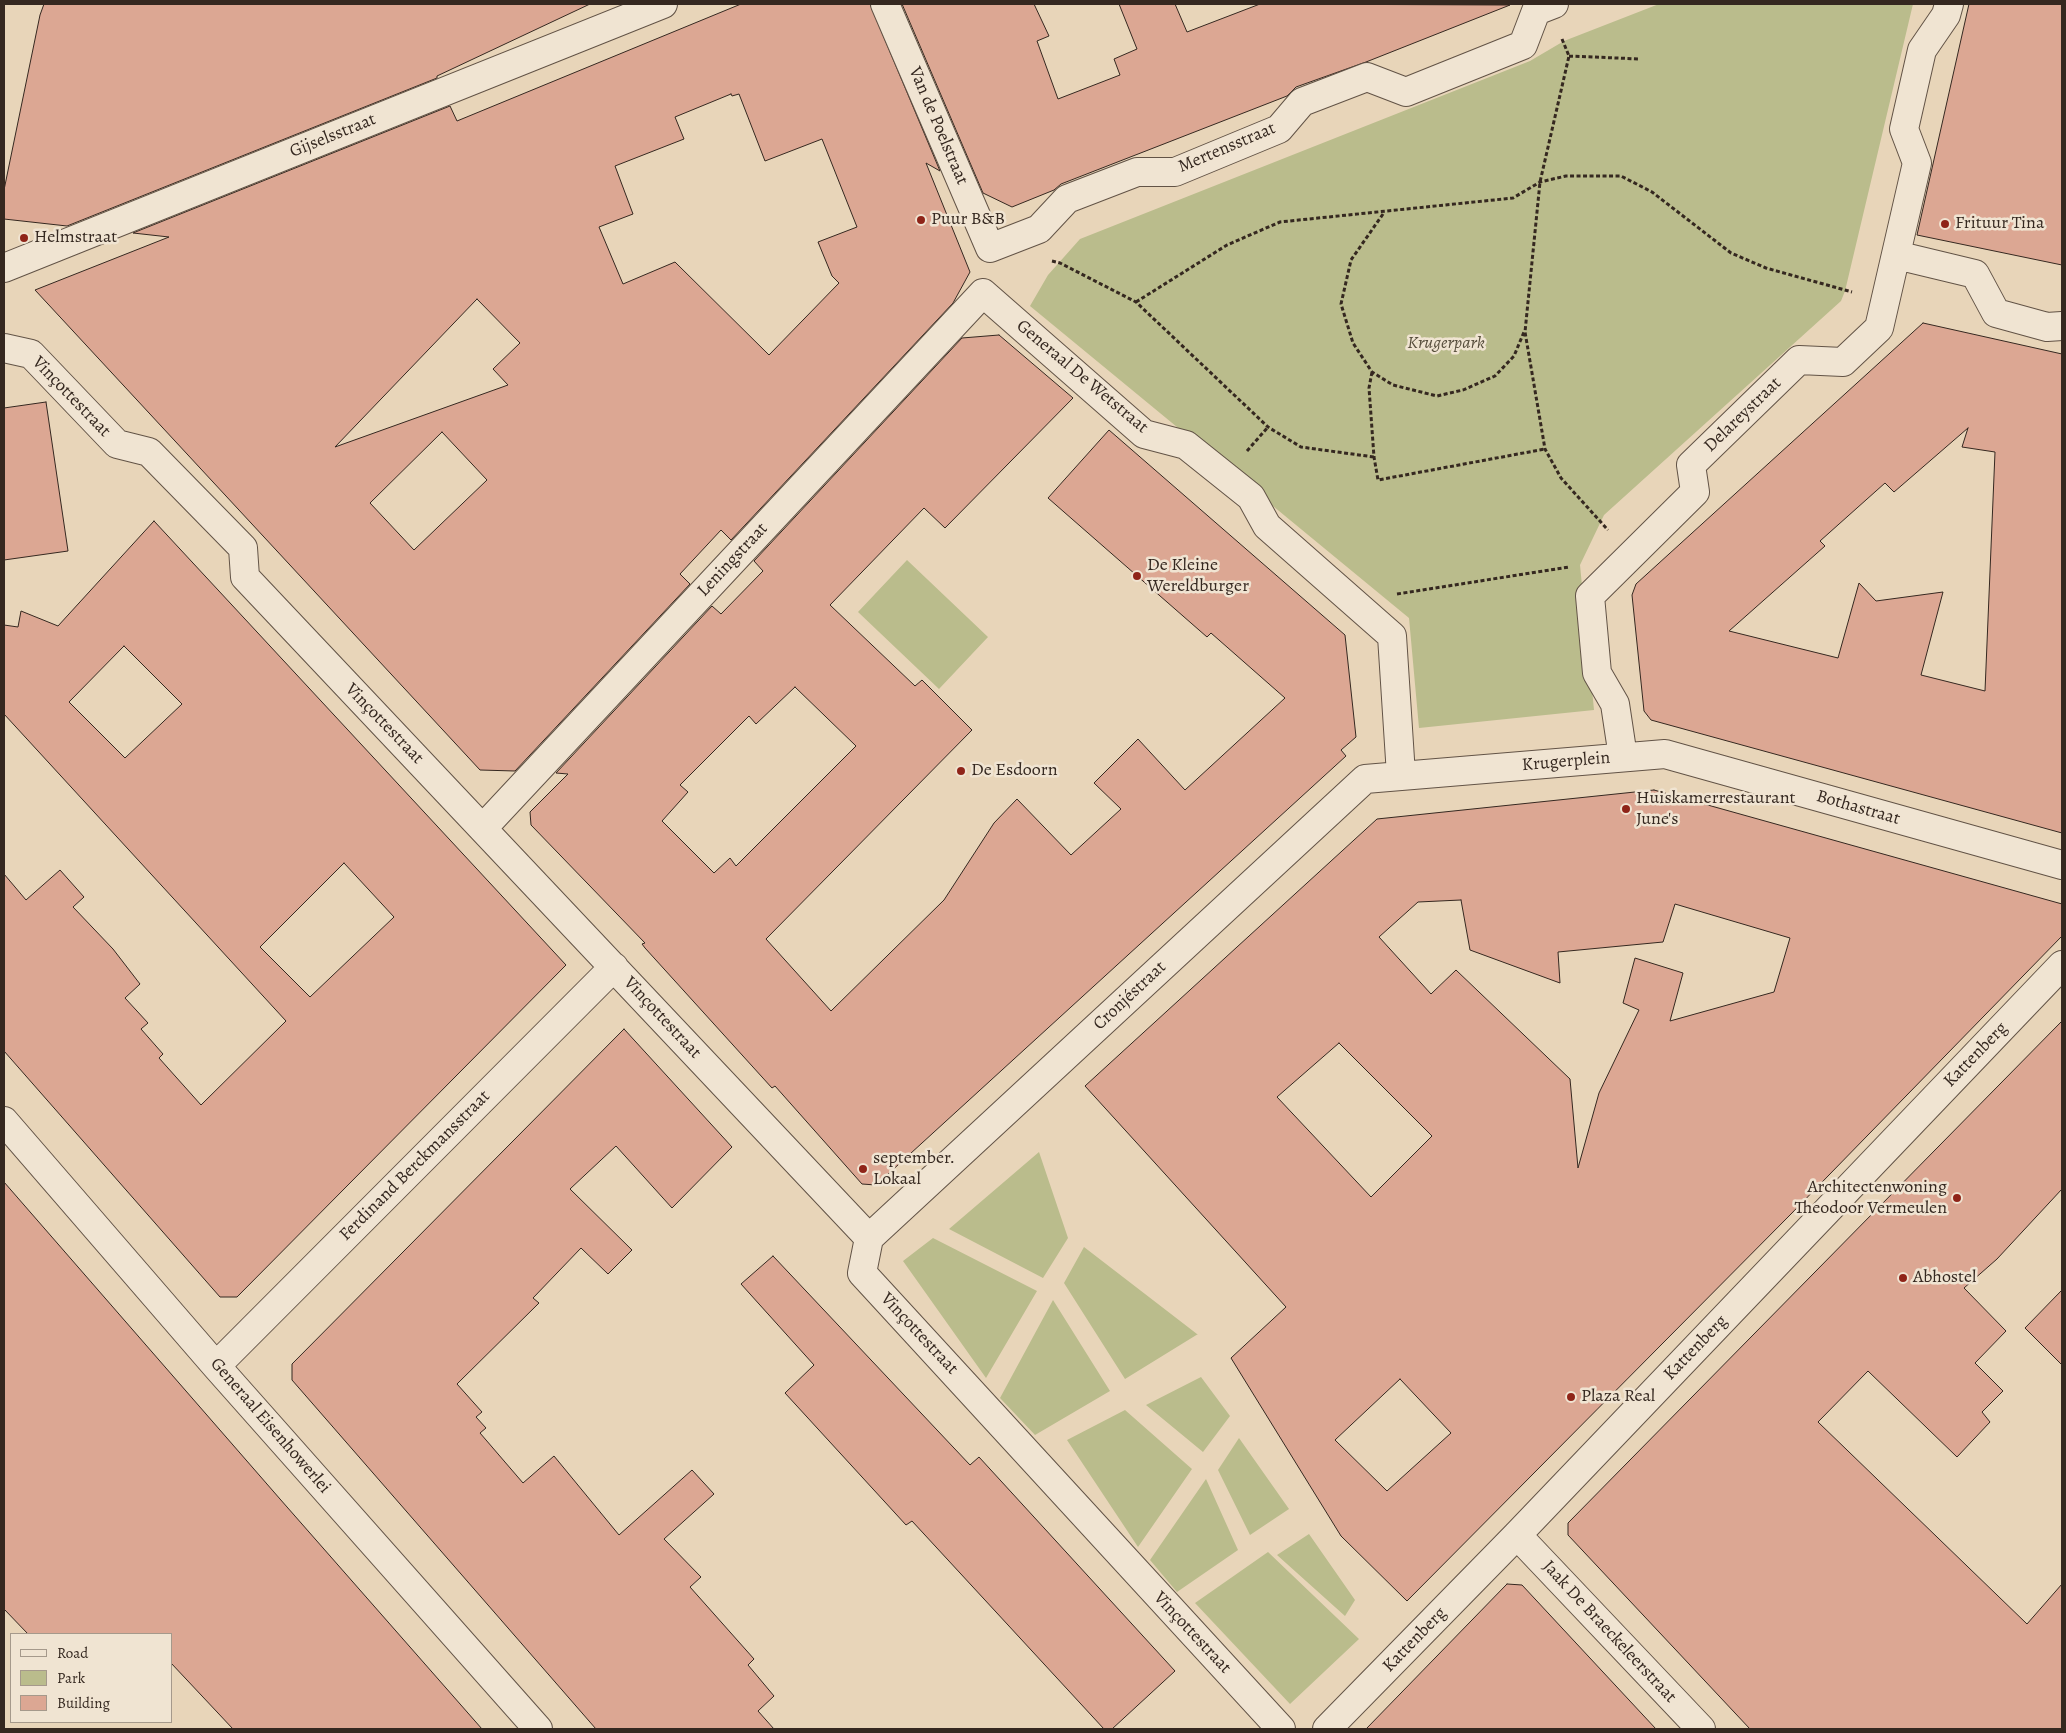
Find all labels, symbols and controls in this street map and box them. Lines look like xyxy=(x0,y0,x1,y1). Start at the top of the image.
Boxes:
street label: Van de Poelstraat xyxy=(903,64,973,188)
street label: Gijselsstraat xyxy=(287,109,379,163)
street label: Mertensstraat xyxy=(1175,118,1279,178)
place label: Puur B&B xyxy=(931,209,1005,231)
place label: Frituur Tina xyxy=(1955,213,2044,235)
marker: Puur B&B xyxy=(915,214,927,226)
marker: Frituur Tina xyxy=(1939,218,1951,230)
place label: Helmstraat xyxy=(34,227,117,249)
marker: Helmstraat xyxy=(18,232,30,244)
street label: Generaal De Wetstraat xyxy=(1012,316,1152,438)
park label: Krugerpark xyxy=(1407,333,1485,355)
street label: Vinçottestraat xyxy=(27,352,115,442)
street label: Delareystraat xyxy=(1700,373,1786,457)
street label: Leningstraat xyxy=(693,518,773,602)
place label: De Kleine Wereldburger xyxy=(1147,555,1249,598)
marker: De Kleine Wereldburger xyxy=(1131,570,1143,582)
street label: Vinçottestraat xyxy=(340,679,428,769)
street label: Krugerplein xyxy=(1521,747,1611,777)
place label: De Esdoorn xyxy=(971,760,1058,782)
marker: De Esdoorn xyxy=(955,765,967,777)
street label: Bothastraat xyxy=(1814,786,1902,830)
place label: Huiskamerrestaurant June's xyxy=(1636,788,1796,831)
marker: Huiskamerrestaurant June's xyxy=(1620,803,1632,815)
street label: Cronjéstraat xyxy=(1089,957,1171,1035)
street label: Vinçottestraat xyxy=(619,973,705,1063)
street label: Kattenberg xyxy=(1940,1018,2012,1092)
street label: Ferdinand Berckmansstraat xyxy=(335,1086,495,1246)
place label: september. Lokaal xyxy=(873,1148,955,1190)
marker: september. Lokaal xyxy=(857,1163,869,1175)
place label: Architectenwoning Theodoor Vermeulen xyxy=(1794,1177,1947,1220)
marker: Architectenwoning Theodoor Vermeulen xyxy=(1951,1192,1963,1204)
place label: Abhostel xyxy=(1913,1267,1977,1289)
marker: Abhostel xyxy=(1897,1272,1909,1284)
street label: Vinçottestraat xyxy=(876,1289,962,1379)
street label: Kattenberg xyxy=(1660,1311,1732,1385)
street label: Generaal Eisenhowerlei xyxy=(205,1354,335,1498)
place label: Plaza Real xyxy=(1581,1386,1655,1408)
marker: Plaza Real xyxy=(1565,1391,1577,1403)
street label: Jaak De Braeckeleerstraat xyxy=(1537,1556,1681,1708)
street label: Vinçottestraat xyxy=(1149,1588,1235,1678)
street label: Kattenberg xyxy=(1379,1603,1451,1677)
legend xyxy=(10,1633,172,1723)
text: Road xyxy=(57,1643,88,1663)
text: Park xyxy=(57,1668,85,1688)
text: Building xyxy=(57,1693,110,1713)

